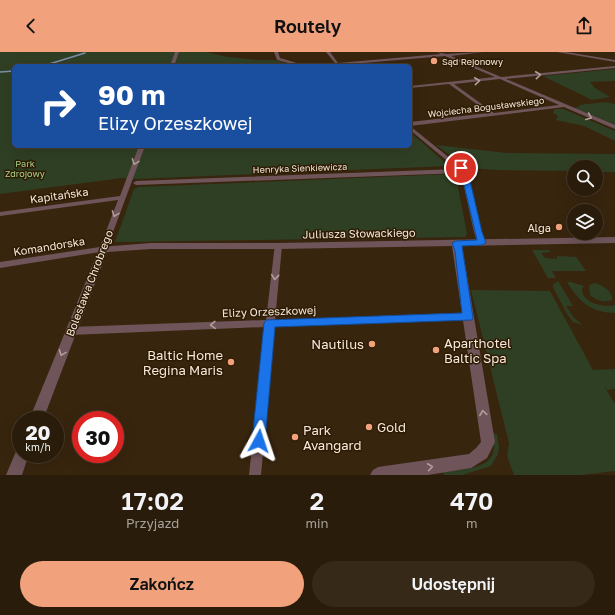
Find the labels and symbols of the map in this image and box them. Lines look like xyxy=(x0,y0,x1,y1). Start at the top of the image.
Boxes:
marker: Sąd Rejonowy xyxy=(429,56,439,66)
place label: Sąd Rejonowy xyxy=(442,56,503,67)
one-way arrow xyxy=(535,70,541,79)
one-way arrow xyxy=(474,76,480,85)
street label: Wojciecha Bogusławskiego xyxy=(427,94,545,120)
one-way arrow xyxy=(586,112,593,120)
pin xyxy=(444,151,478,185)
park label: Park Zdrojowy xyxy=(5,158,45,179)
one-way arrow xyxy=(132,159,140,166)
street label: Henryka Sienkiewicza xyxy=(253,161,347,175)
street label: Kapitańska xyxy=(29,184,89,206)
one-way arrow xyxy=(112,210,120,217)
place label: Alga xyxy=(527,221,551,234)
marker: Alga xyxy=(554,222,564,232)
street label: Juliusza Słowackiego xyxy=(302,226,416,240)
street label: Bolesława Chrobrego xyxy=(63,228,115,338)
street label: Komandorska xyxy=(12,234,86,258)
one-way arrow xyxy=(271,274,280,280)
street label: Elizy Orzeszkowej xyxy=(222,303,316,319)
one-way arrow xyxy=(210,321,216,329)
place label: Aparthotel Baltic Spa xyxy=(444,335,511,366)
place label: Nautilus xyxy=(311,336,364,352)
marker: Nautilus xyxy=(367,339,377,349)
marker: Aparthotel Baltic Spa xyxy=(431,345,441,355)
place label: Baltic Home Regina Maris xyxy=(143,347,223,378)
one-way arrow xyxy=(58,349,66,356)
marker: Baltic Home Regina Maris xyxy=(226,357,236,367)
one-way arrow xyxy=(479,410,488,416)
speed limit sign: 30 xyxy=(72,411,124,463)
place label: Gold xyxy=(377,419,406,435)
position arrow xyxy=(238,420,280,462)
place label: Park Avangard xyxy=(303,422,361,453)
marker: Gold xyxy=(364,422,374,432)
marker: Park Avangard xyxy=(290,432,300,442)
one-way arrow xyxy=(427,463,433,472)

